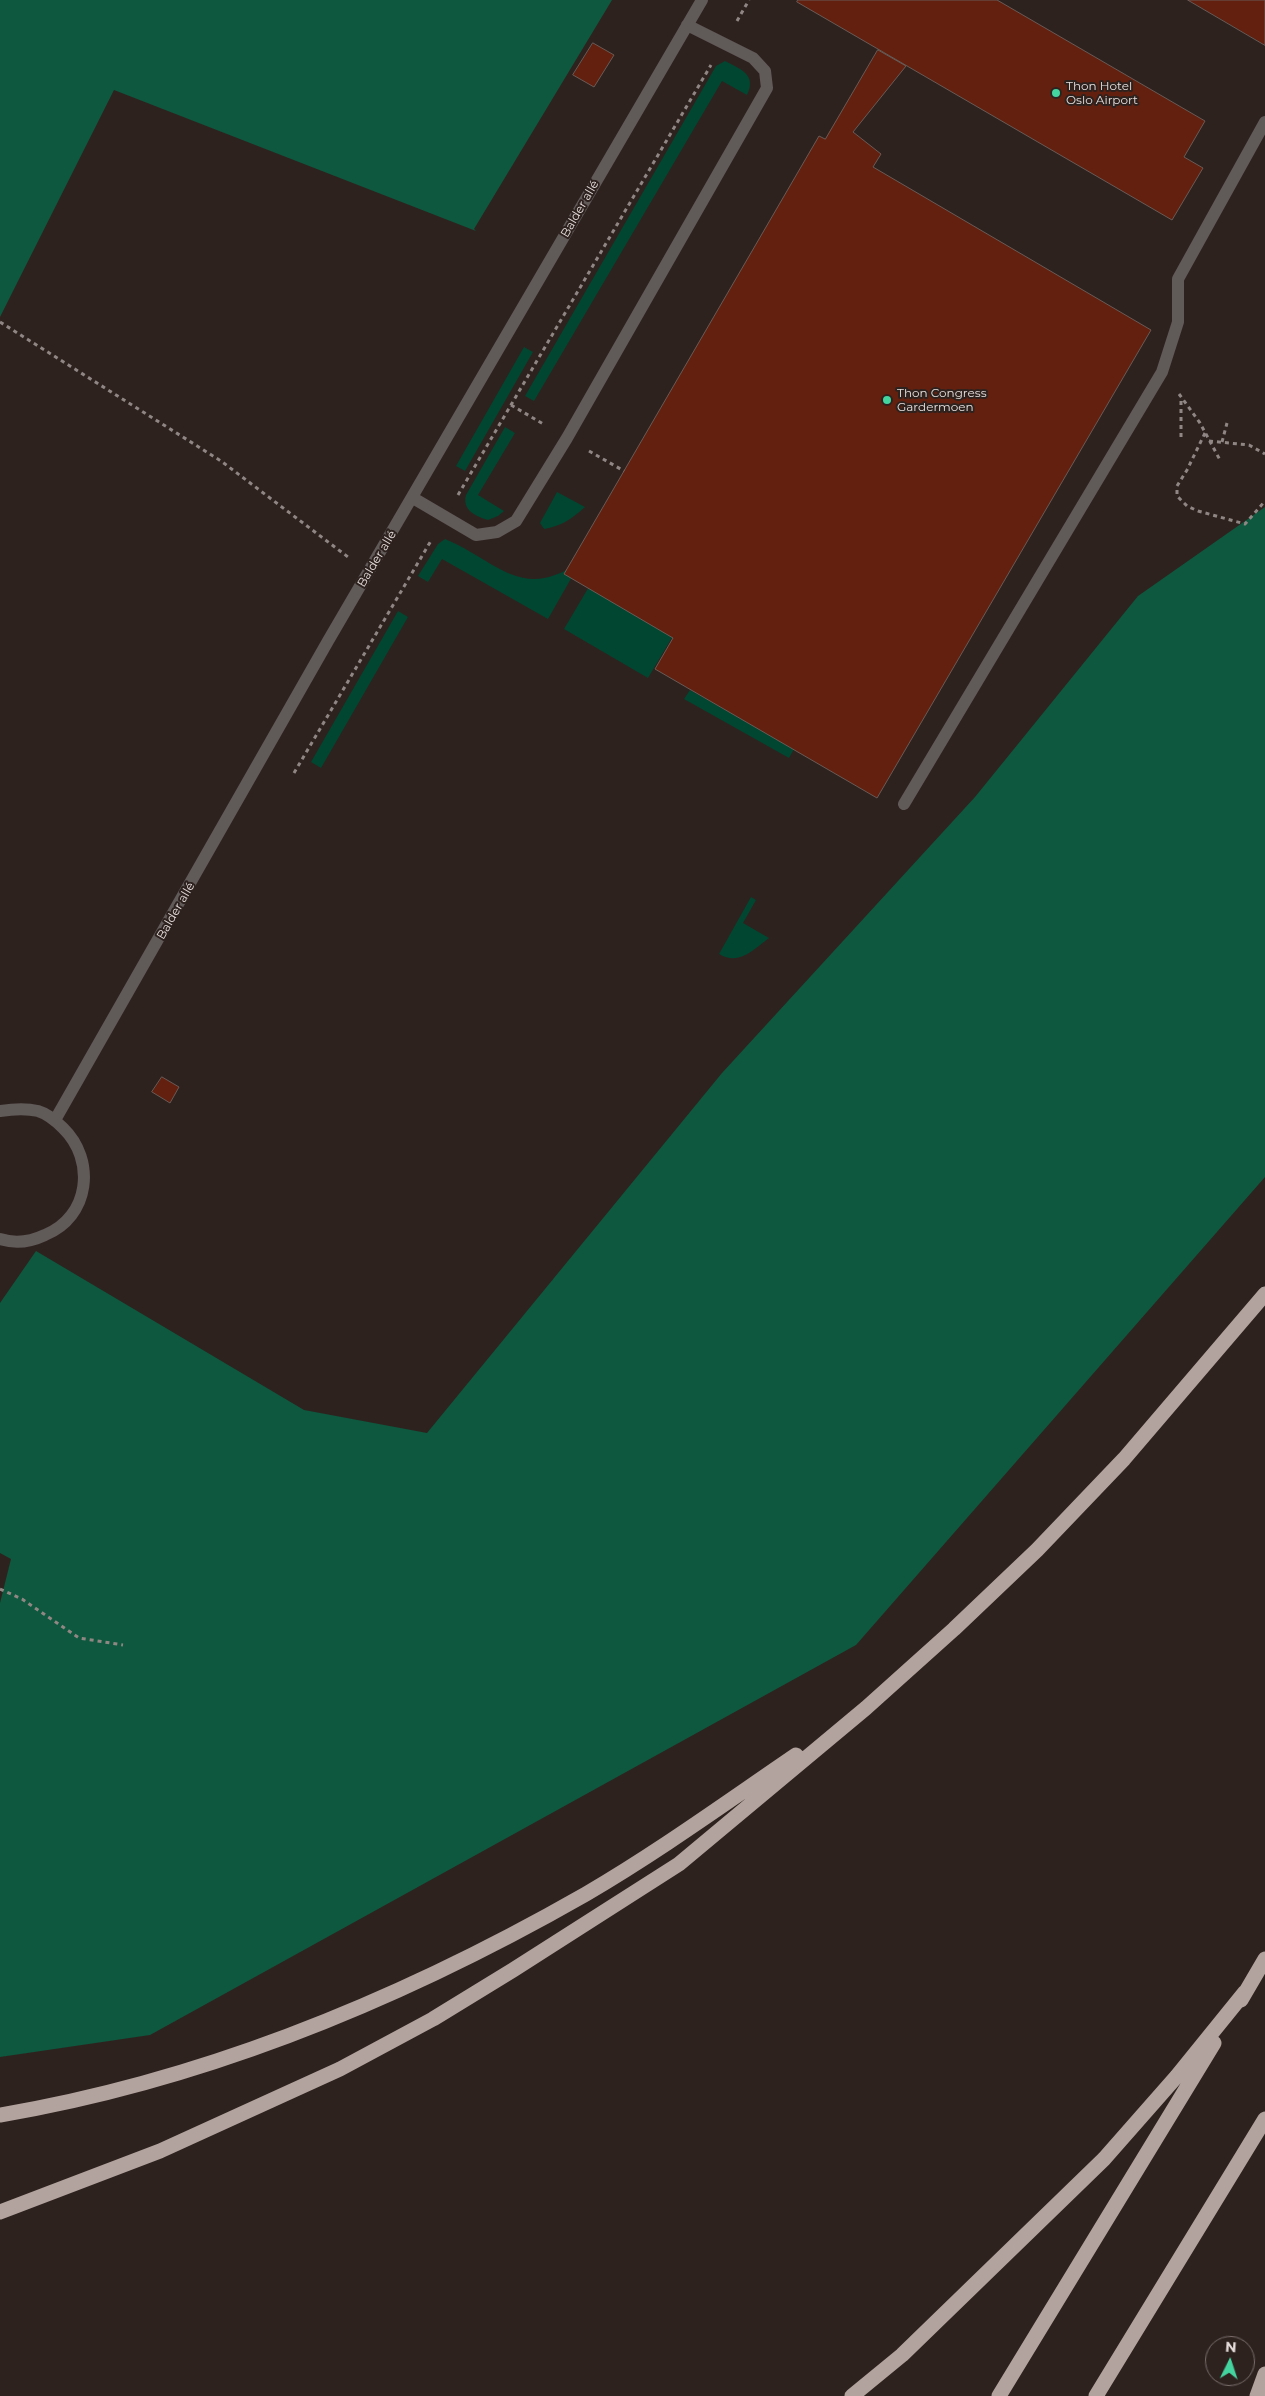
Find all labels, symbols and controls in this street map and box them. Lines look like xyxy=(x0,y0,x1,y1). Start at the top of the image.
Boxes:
place label: Thon Hotel Oslo Airport xyxy=(1066,79,1138,107)
marker: Thon Hotel Oslo Airport xyxy=(1050,87,1062,99)
street label: Balder allé xyxy=(558,178,602,240)
place label: Thon Congress Gardermoen xyxy=(897,386,986,414)
marker: Thon Congress Gardermoen xyxy=(881,394,893,406)
street label: Balder allé xyxy=(354,528,400,590)
street label: Balder allé xyxy=(154,880,198,942)
north arrow xyxy=(1205,2336,1255,2386)
text: N xyxy=(1225,2338,1237,2356)

